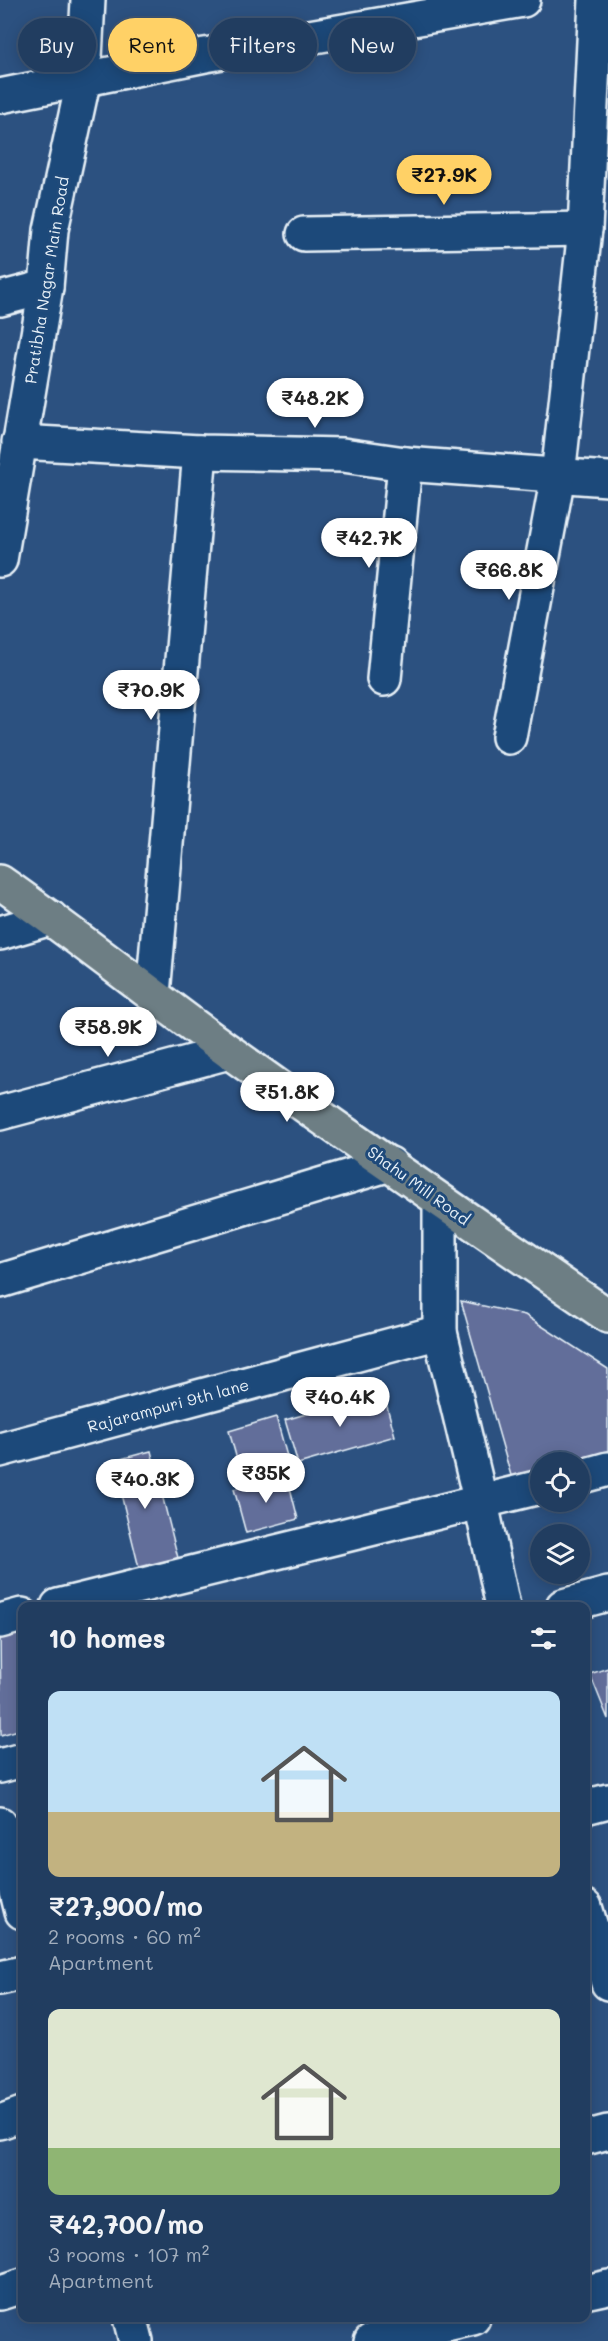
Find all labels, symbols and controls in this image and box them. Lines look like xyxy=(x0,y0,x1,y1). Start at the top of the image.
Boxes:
chip: Buy xyxy=(18,18,96,72)
chip: Rent xyxy=(108,18,197,72)
chip: Filters xyxy=(209,18,317,72)
chip: New xyxy=(329,18,416,72)
pin: ₹27.9K xyxy=(395,155,493,206)
text: ₹27.9K xyxy=(411,161,477,187)
street label: Pratibha Nagar Main Road xyxy=(19,175,73,385)
pin: ₹48.2K xyxy=(266,378,364,429)
text: ₹48.2K xyxy=(281,384,349,410)
pin: ₹42.7K xyxy=(320,518,418,569)
text: ₹42.7K xyxy=(335,524,403,550)
pin: ₹66.8K xyxy=(460,550,558,601)
text: ₹66.8K xyxy=(474,556,544,582)
pin: ₹70.9K xyxy=(102,670,200,721)
text: ₹70.9K xyxy=(117,676,185,702)
pin: ₹58.9K xyxy=(59,1007,157,1058)
text: ₹58.9K xyxy=(74,1013,142,1039)
pin: ₹51.8K xyxy=(238,1072,336,1123)
text: ₹51.8K xyxy=(254,1078,320,1104)
street label: Shahu Mill Road xyxy=(364,1141,474,1229)
street label: Rajarampuri 9th lane xyxy=(85,1373,251,1437)
pin: ₹40.4K xyxy=(291,1377,389,1428)
text: ₹40.4K xyxy=(305,1383,375,1409)
map controls xyxy=(530,1452,590,1584)
button: locate xyxy=(530,1452,590,1512)
pin: ₹35K xyxy=(230,1453,302,1504)
pin: ₹40.3K xyxy=(96,1459,194,1510)
text: ₹35K xyxy=(241,1459,291,1485)
text: ₹40.3K xyxy=(110,1465,180,1491)
button: layers xyxy=(530,1524,590,1584)
text: 10 homes xyxy=(48,1621,166,1655)
icon: filters xyxy=(527,1622,560,1655)
icon: home xyxy=(250,1730,358,1838)
text: ₹27,900/mo xyxy=(48,1889,203,1923)
text: 2 rooms · 60 m² xyxy=(48,1923,201,1949)
text: Apartment xyxy=(48,1949,154,1975)
icon: home xyxy=(250,2048,358,2156)
text: ₹42,700/mo xyxy=(48,2207,204,2241)
text: 3 rooms · 107 m² xyxy=(48,2241,209,2267)
text: Apartment xyxy=(48,2267,154,2293)

